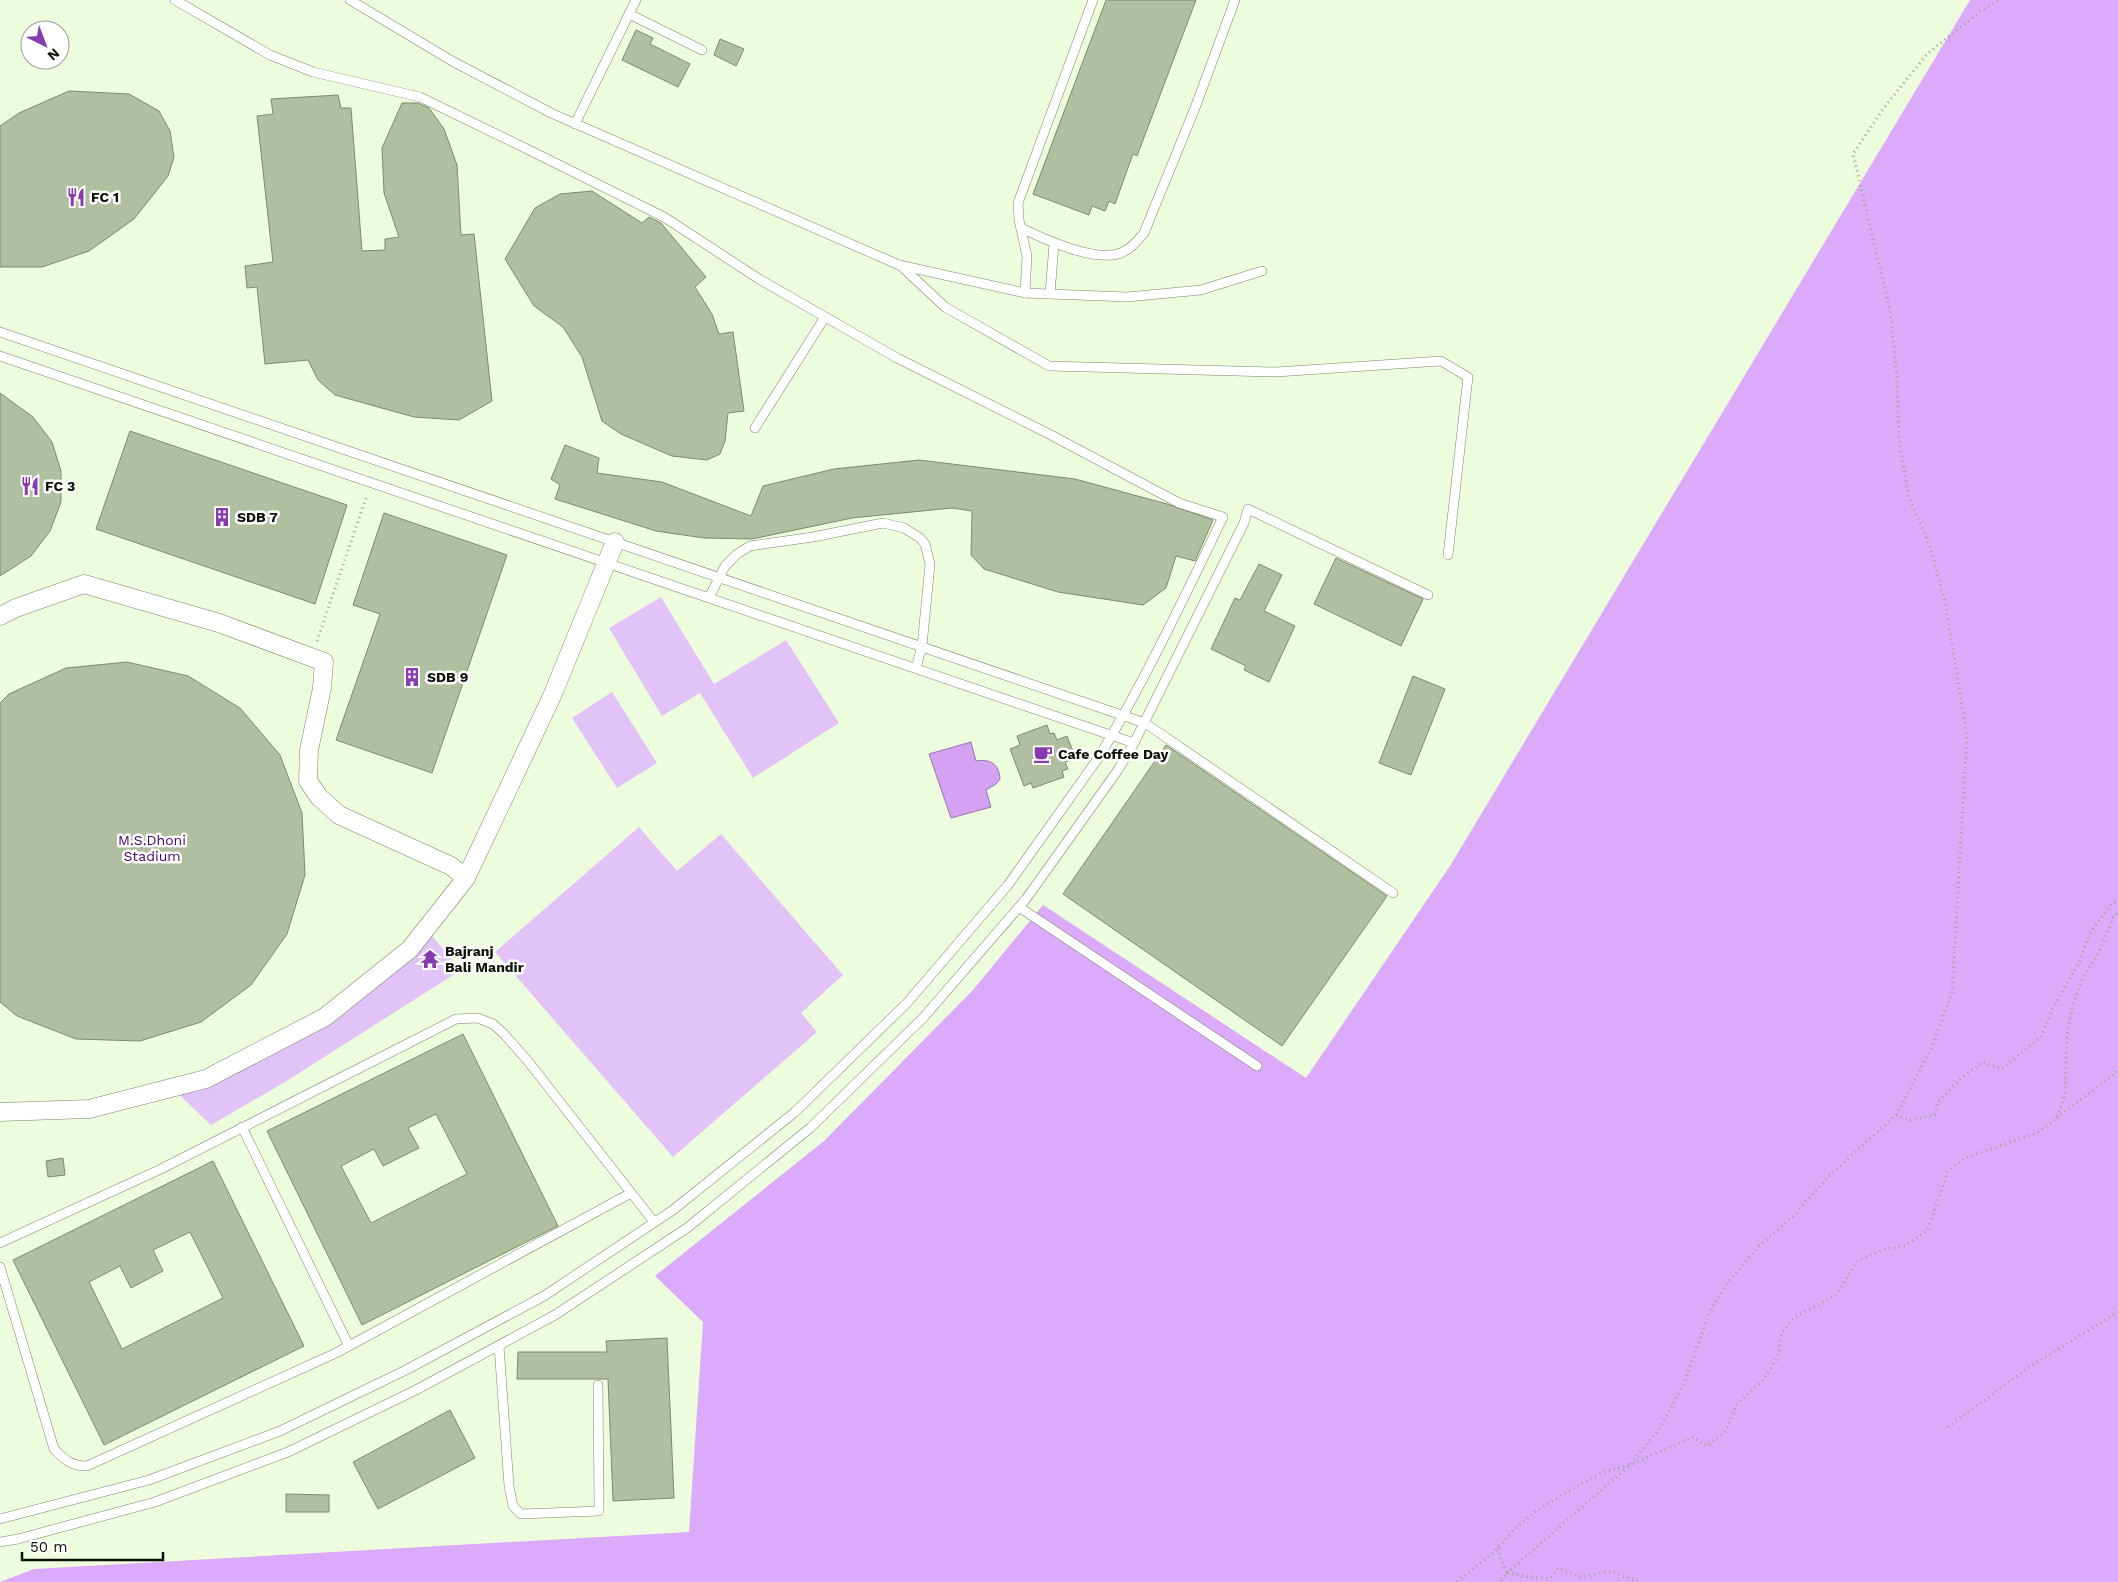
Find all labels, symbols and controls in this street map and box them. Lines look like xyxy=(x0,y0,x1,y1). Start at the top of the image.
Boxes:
north arrow xyxy=(20,20,70,70)
text: N xyxy=(44,45,63,64)
restaurant icon: FC 1 xyxy=(65,186,87,208)
place label: FC 1 xyxy=(91,189,119,205)
restaurant icon: FC 3 xyxy=(19,475,41,497)
place label: FC 3 xyxy=(45,478,75,494)
building icon: SDB 7 xyxy=(211,506,233,528)
place label: SDB 7 xyxy=(237,509,278,525)
building icon: SDB 9 xyxy=(401,666,423,688)
place label: SDB 9 xyxy=(427,669,468,685)
cafe icon: Cafe Coffee Day xyxy=(1032,743,1054,765)
place label: Cafe Coffee Day xyxy=(1058,746,1169,762)
park label: M.S.Dhoni Stadium xyxy=(118,832,186,864)
place label: Bajranj Bali Mandir xyxy=(445,943,524,975)
temple icon: Bajranj Bali Mandir xyxy=(419,948,441,970)
scale bar xyxy=(22,1530,164,1562)
text: 50 m xyxy=(30,1538,67,1556)

